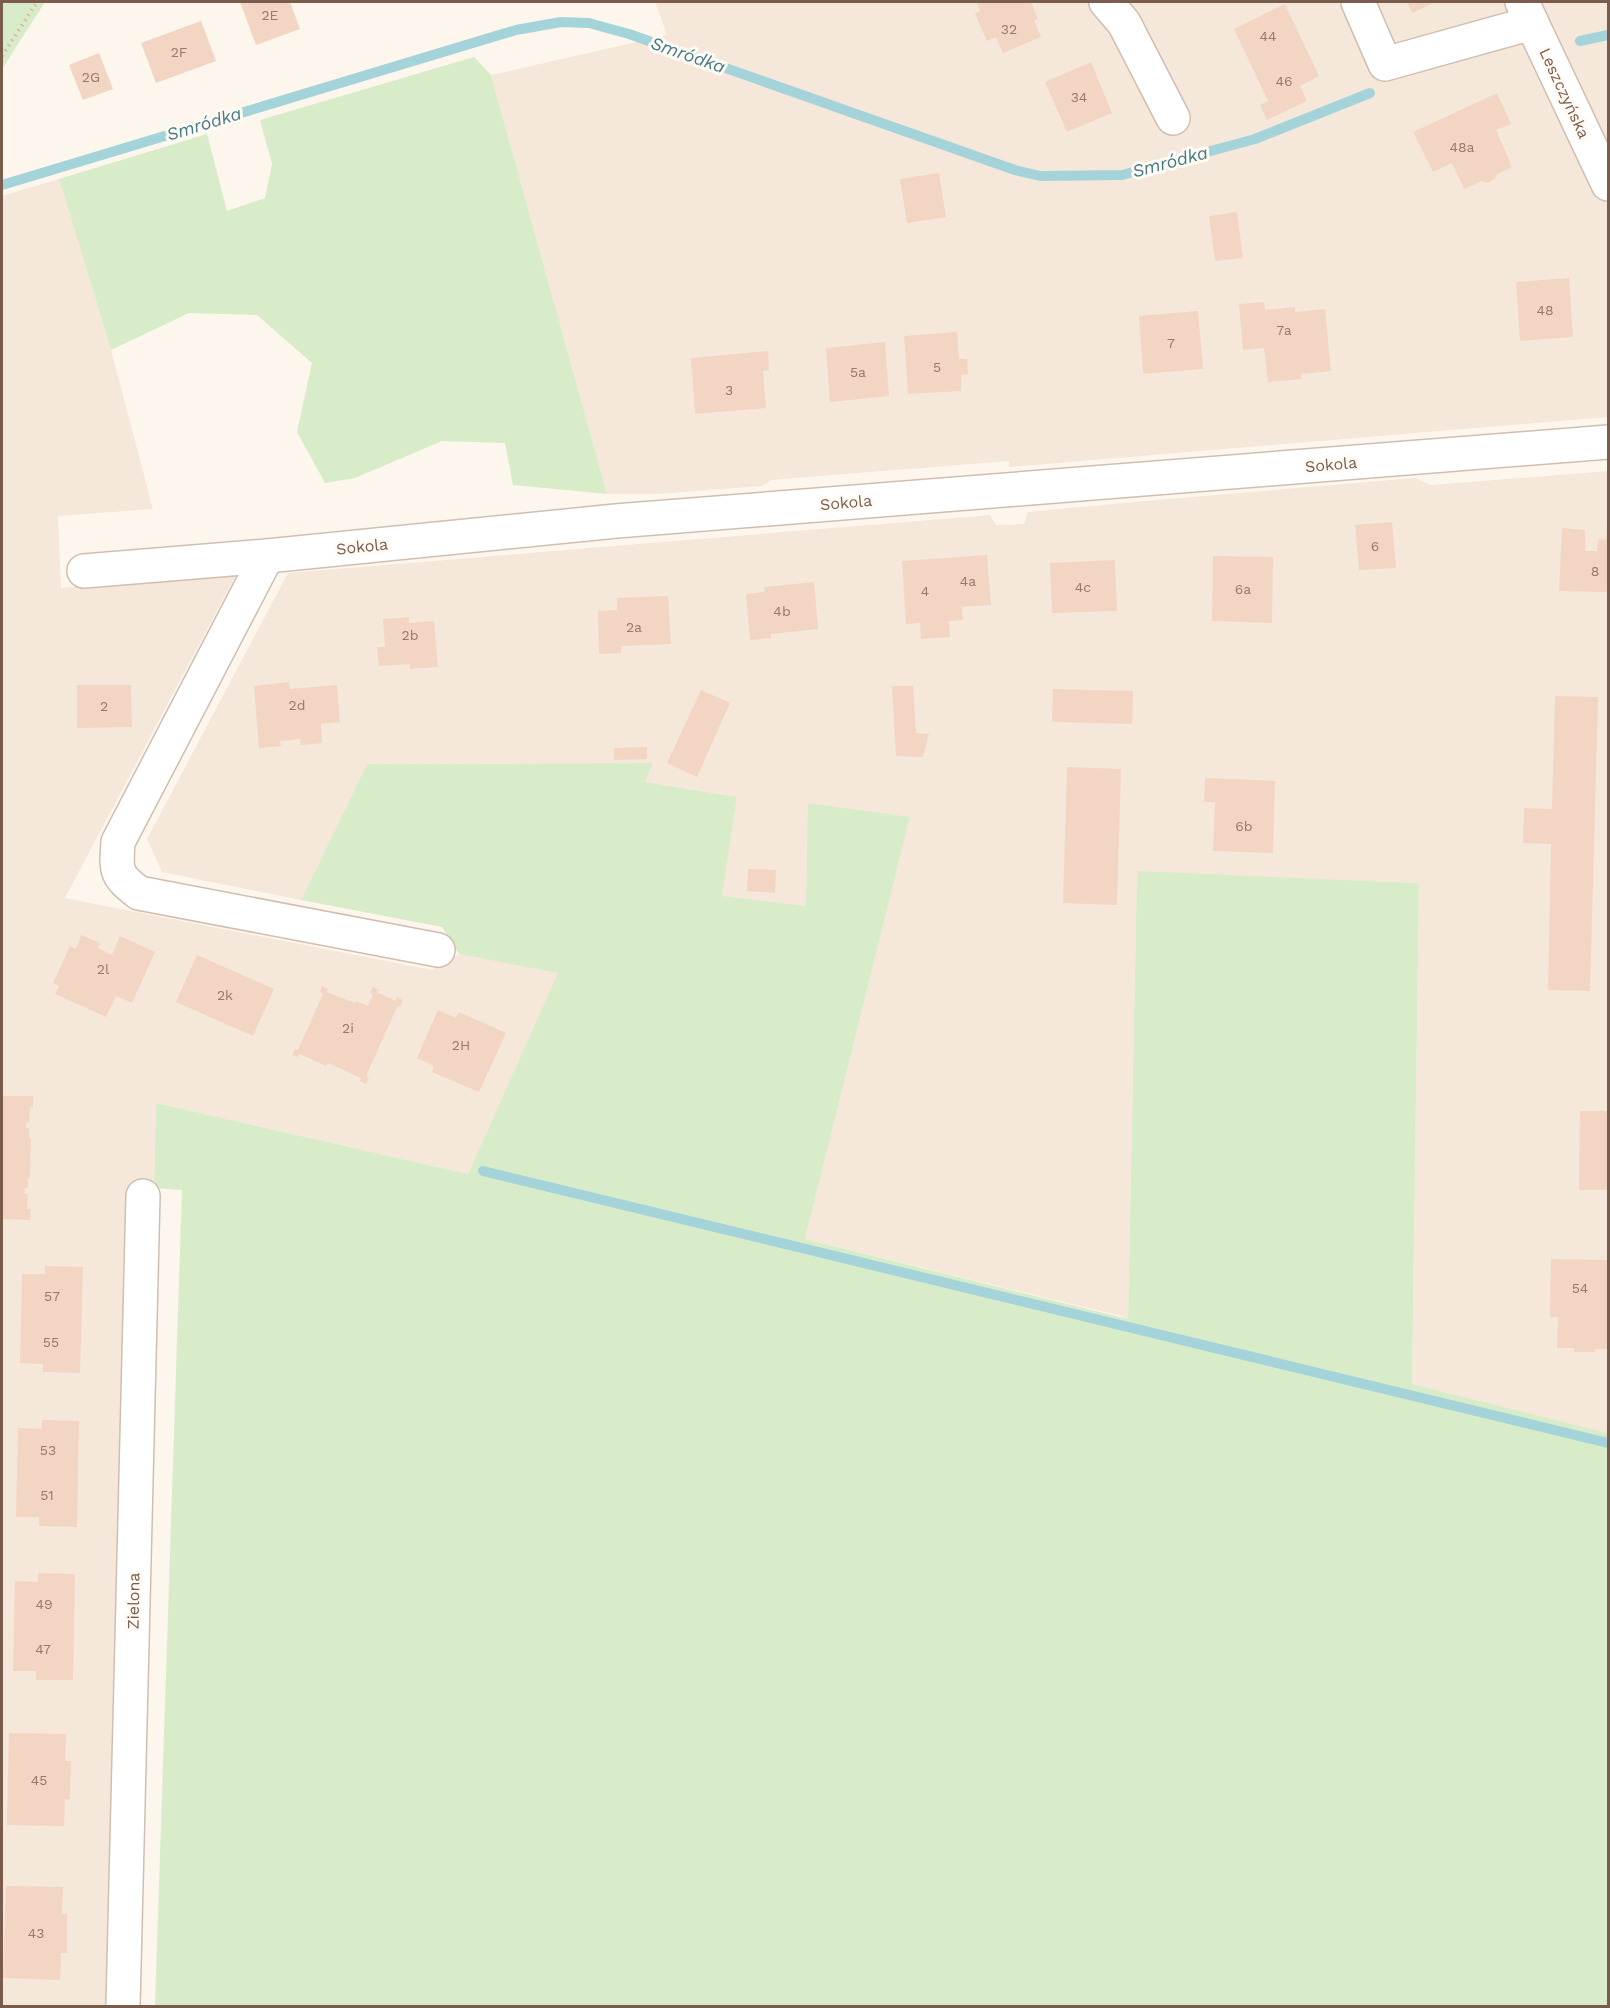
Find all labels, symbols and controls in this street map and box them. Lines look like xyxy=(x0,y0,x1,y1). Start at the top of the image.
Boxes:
house number: 2E xyxy=(261,7,279,23)
house number: 32 xyxy=(1001,21,1017,37)
house number: 44 xyxy=(1259,28,1277,44)
water label: Smródka xyxy=(648,32,728,77)
house number: 2F xyxy=(171,44,187,60)
street label: Leszczyńska xyxy=(1535,45,1594,141)
house number: 2G xyxy=(82,69,100,85)
house number: 46 xyxy=(1275,73,1293,89)
house number: 34 xyxy=(1071,89,1087,105)
water label: Smródka xyxy=(164,102,244,145)
house number: 48a xyxy=(1449,139,1475,155)
water label: Smródka xyxy=(1130,141,1210,182)
house number: 48 xyxy=(1536,302,1554,318)
house number: 7a xyxy=(1276,322,1292,338)
house number: 7 xyxy=(1167,335,1175,351)
house number: 5 xyxy=(933,359,941,375)
house number: 5a xyxy=(850,364,866,380)
house number: 3 xyxy=(725,382,733,398)
street label: Sokola xyxy=(1304,453,1358,476)
street label: Sokola xyxy=(819,491,873,514)
street label: Sokola xyxy=(335,534,389,559)
house number: 6 xyxy=(1371,538,1379,554)
house number: 8 xyxy=(1591,563,1599,579)
house number: 4a xyxy=(960,573,976,589)
house number: 4c xyxy=(1075,579,1091,595)
house number: 6a xyxy=(1235,581,1251,597)
house number: 4 xyxy=(921,583,929,599)
house number: 4b xyxy=(773,603,791,619)
house number: 2a xyxy=(626,619,642,635)
house number: 2b xyxy=(402,627,418,643)
house number: 2d xyxy=(289,697,305,713)
house number: 2 xyxy=(100,698,108,714)
house number: 6b xyxy=(1235,818,1253,834)
house number: 2l xyxy=(97,961,110,977)
house number: 2k xyxy=(217,987,233,1003)
house number: 2i xyxy=(342,1020,354,1036)
house number: 2H xyxy=(452,1037,470,1053)
house number: 54 xyxy=(1572,1280,1588,1296)
house number: 57 xyxy=(44,1288,60,1304)
house number: 55 xyxy=(43,1334,59,1350)
house number: 53 xyxy=(40,1442,56,1458)
house number: 51 xyxy=(40,1487,54,1503)
street label: Zielona xyxy=(124,1572,143,1630)
house number: 49 xyxy=(35,1596,53,1612)
house number: 47 xyxy=(35,1641,51,1657)
house number: 45 xyxy=(31,1772,47,1788)
house number: 43 xyxy=(28,1925,44,1941)

